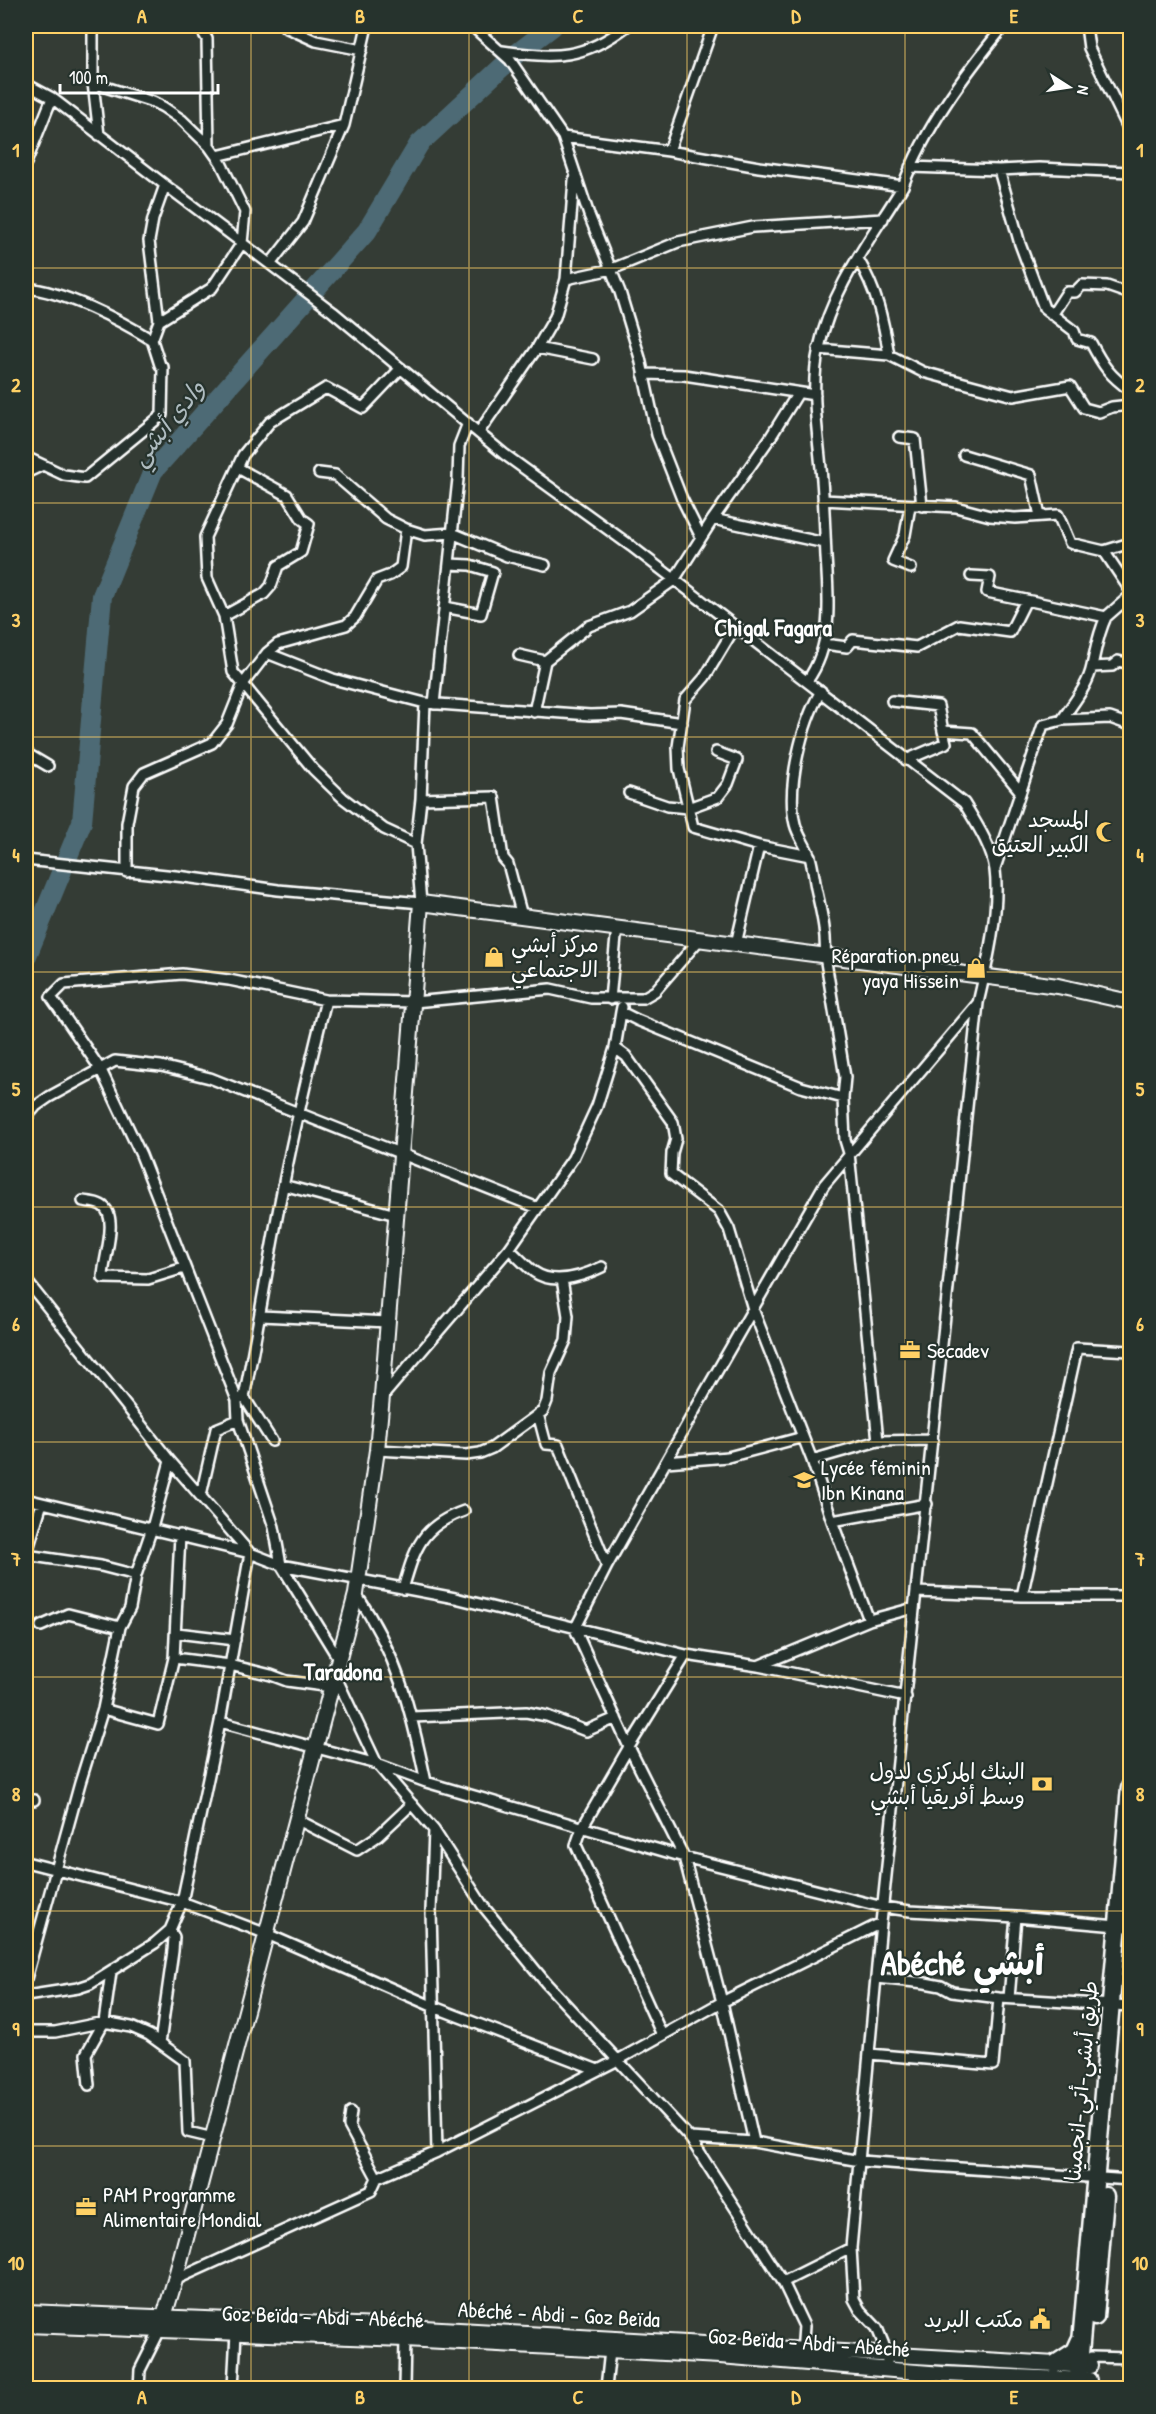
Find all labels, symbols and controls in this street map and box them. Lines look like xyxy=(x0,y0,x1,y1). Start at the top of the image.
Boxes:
text: A xyxy=(137,2,147,29)
text: B xyxy=(355,2,365,29)
text: C xyxy=(573,2,584,29)
text: D xyxy=(791,2,801,29)
text: E xyxy=(1010,2,1019,29)
scale bar xyxy=(60,57,218,95)
north arrow xyxy=(1039,57,1099,117)
text: 100 m xyxy=(69,65,108,90)
text: N xyxy=(1072,84,1095,97)
text: 1 xyxy=(12,136,20,163)
text: 1 xyxy=(1136,136,1144,163)
text: 2 xyxy=(11,371,21,398)
text: 2 xyxy=(1135,371,1145,398)
water label: وادي أبشي xyxy=(123,372,216,475)
text: 3 xyxy=(12,606,21,633)
text: 3 xyxy=(1136,606,1145,633)
district label: Chigal Fagara xyxy=(714,611,832,644)
place label: المسجد الكبير العتيق xyxy=(992,804,1089,859)
mosque icon: المسجد الكبير العتيق xyxy=(1094,820,1118,844)
text: 4 xyxy=(12,841,20,868)
text: 4 xyxy=(1136,841,1144,868)
place label: مركز أبشي الاجتماعي xyxy=(511,929,599,989)
place label: Réparation pneu yaya Hissein xyxy=(832,940,959,995)
shop icon: مركز أبشي الاجتماعي xyxy=(482,945,506,969)
shop icon: Réparation pneu yaya Hissein xyxy=(964,956,988,980)
text: 5 xyxy=(12,1075,21,1102)
text: 5 xyxy=(1136,1075,1145,1102)
text: 6 xyxy=(12,1310,20,1337)
text: 6 xyxy=(1136,1310,1144,1337)
place label: Secadev xyxy=(927,1335,989,1365)
office icon: Secadev xyxy=(898,1338,922,1362)
place label: Lycée féminin Ibn Kinana xyxy=(821,1452,931,1507)
school or university icon: Lycée féminin Ibn Kinana xyxy=(792,1468,816,1492)
text: 7 xyxy=(10,1545,21,1572)
text: 7 xyxy=(1134,1545,1145,1572)
district label: Taradona xyxy=(303,1655,383,1687)
place label: البنك المركزي لدول وسط أفريقيا أبشي xyxy=(869,1756,1025,1816)
bank icon: البنك المركزي لدول وسط أفريقيا أبشي xyxy=(1030,1772,1054,1796)
text: 8 xyxy=(12,1780,21,1807)
text: 8 xyxy=(1136,1780,1145,1807)
district label: Abéché أبشي xyxy=(880,1940,1045,1994)
street label: طريق أبشي-أتي-انجمينا xyxy=(1057,1979,1110,2183)
text: 9 xyxy=(12,2015,20,2042)
text: 9 xyxy=(1136,2015,1144,2042)
place label: PAM Programme Alimentaire Mondial xyxy=(103,2179,262,2234)
office icon: PAM Programme Alimentaire Mondial xyxy=(74,2195,98,2219)
text: 10 xyxy=(8,2249,24,2276)
text: 10 xyxy=(1132,2249,1148,2276)
street label: Abéché - Abdi - Goz Beïda xyxy=(457,2294,661,2334)
street label: Goz Beïda - Abdi - Abéché xyxy=(221,2297,425,2335)
place label: مكتب البريد xyxy=(924,2304,1023,2334)
public building icon: مكتب البريد xyxy=(1028,2307,1052,2331)
street label: Goz Beïda - Abdi - Abéché xyxy=(707,2320,911,2364)
text: A xyxy=(137,2383,147,2410)
text: B xyxy=(355,2383,365,2410)
text: C xyxy=(573,2383,584,2410)
text: D xyxy=(791,2383,801,2410)
text: E xyxy=(1010,2383,1019,2410)

